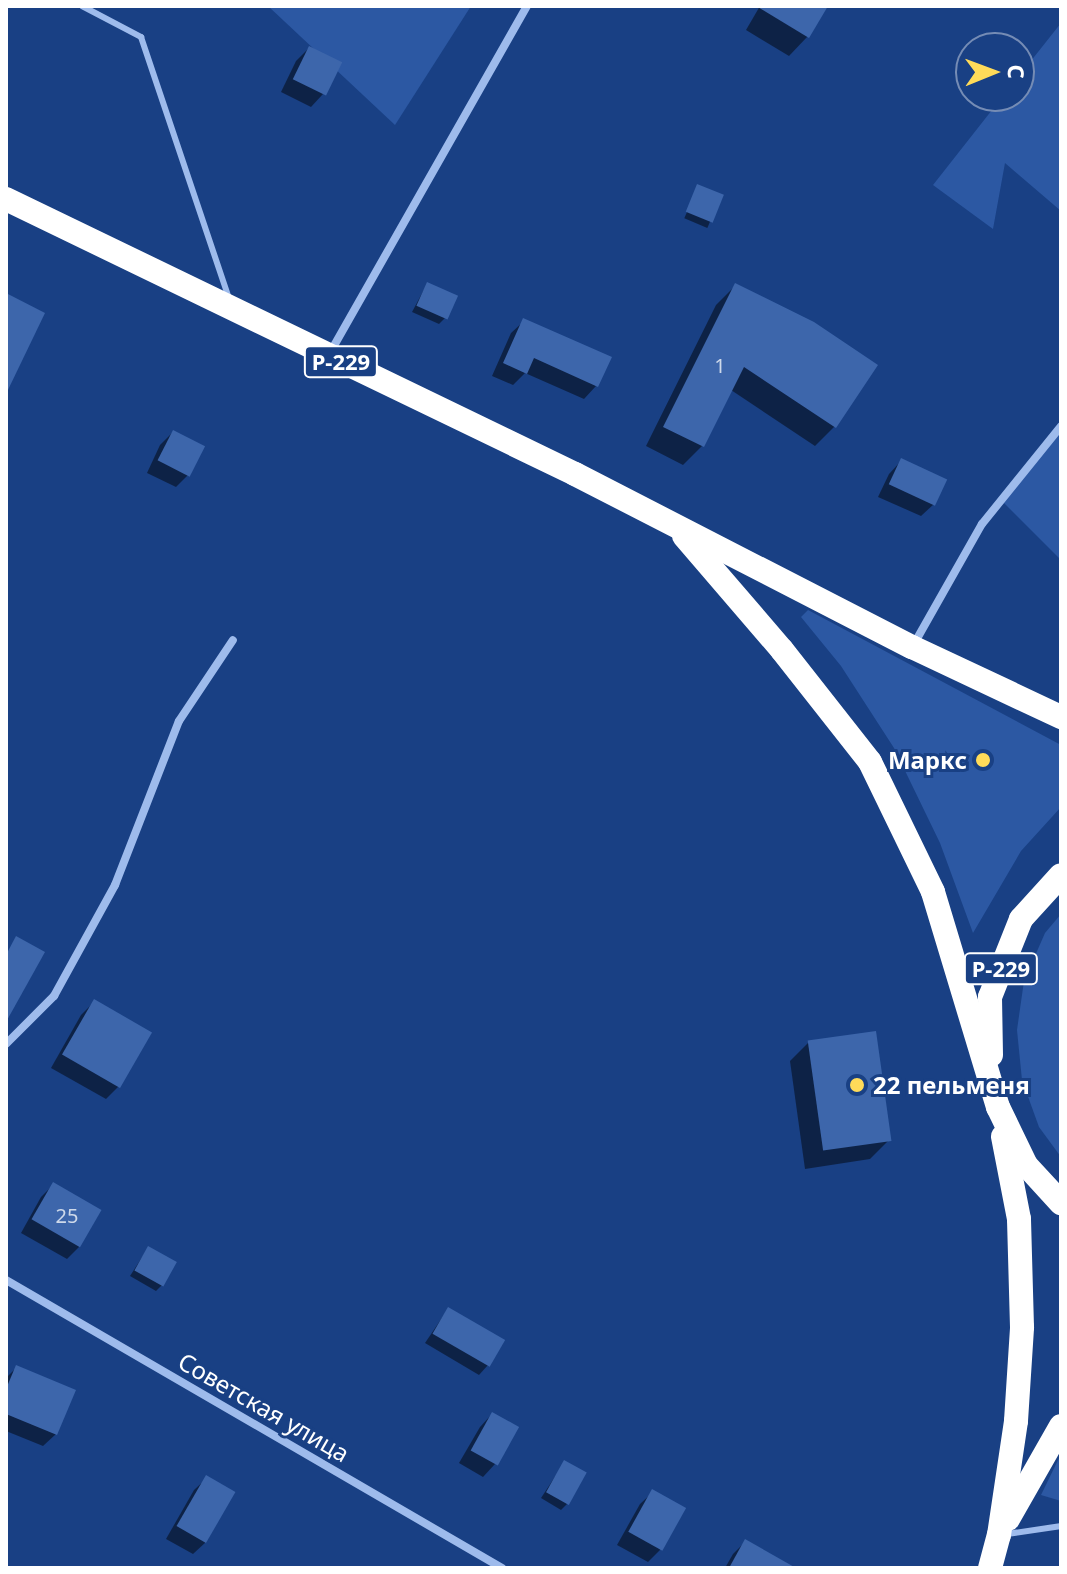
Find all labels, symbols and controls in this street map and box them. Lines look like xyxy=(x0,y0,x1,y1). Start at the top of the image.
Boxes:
north arrow xyxy=(955,32,1035,112)
text: С xyxy=(1002,64,1032,79)
road number: Р-229 xyxy=(303,344,379,380)
house number: 1 xyxy=(714,353,726,377)
place label: Маркс xyxy=(888,746,967,774)
marker: Маркс xyxy=(974,751,992,769)
road number: Р-229 xyxy=(963,951,1039,987)
place label: 22 пельменя xyxy=(873,1071,1030,1099)
marker: 22 пельменя xyxy=(848,1076,866,1094)
house number: 25 xyxy=(56,1203,78,1227)
street label: Советская улица xyxy=(173,1346,355,1468)

